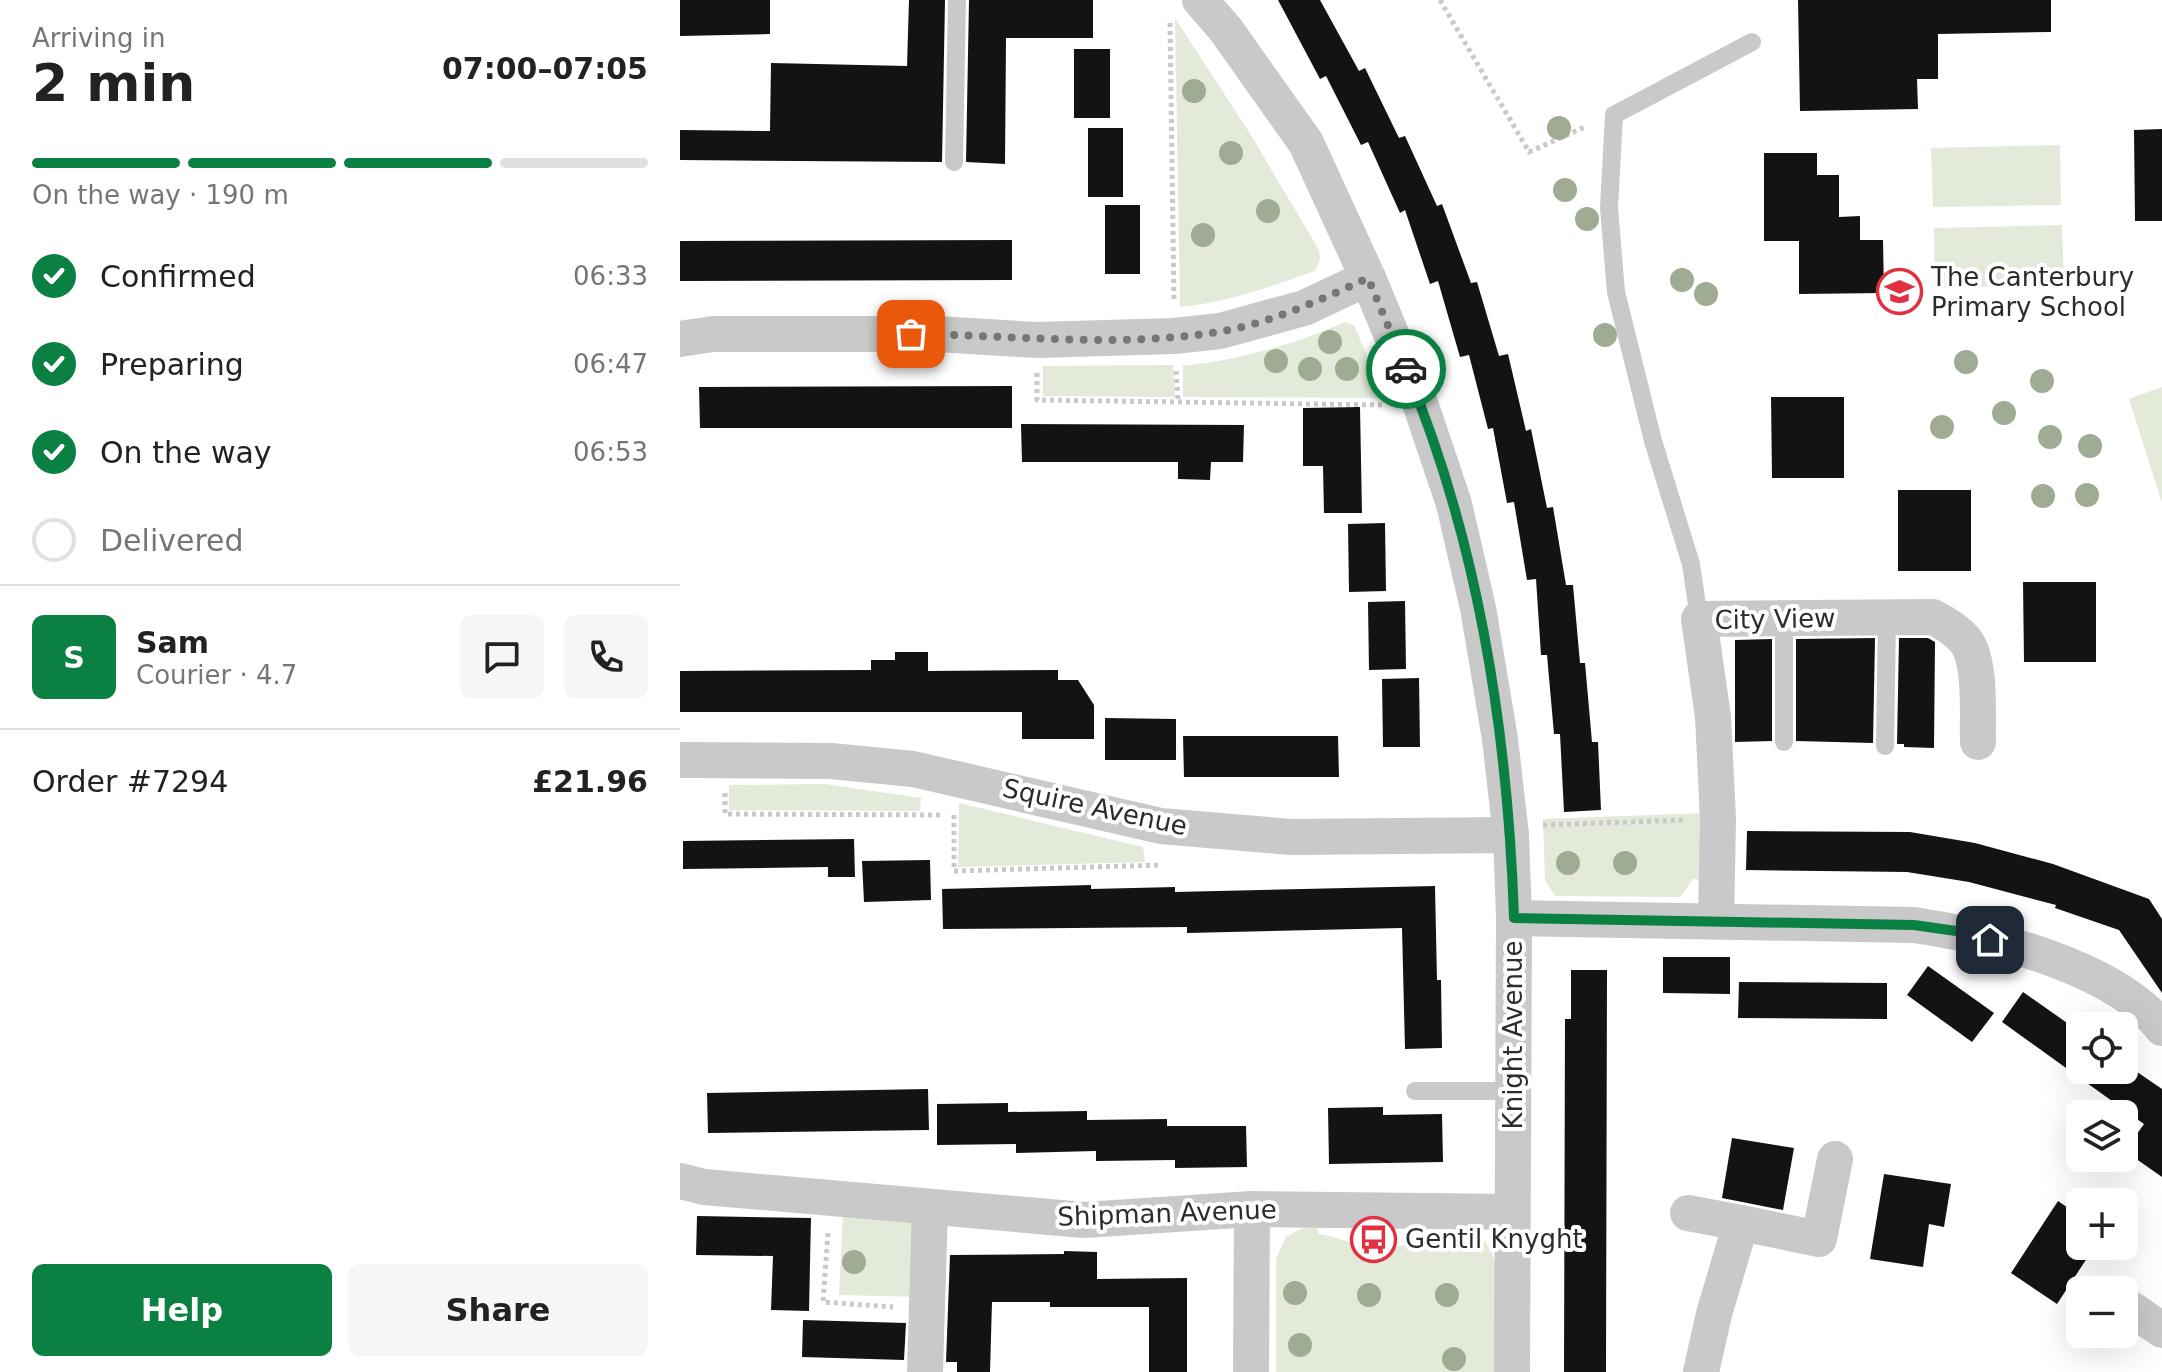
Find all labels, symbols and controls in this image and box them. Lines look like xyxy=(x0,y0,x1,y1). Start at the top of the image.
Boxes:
text: Arriving in xyxy=(32,23,166,53)
text: 07:00–07:05 xyxy=(442,51,648,86)
text: 2 min xyxy=(32,53,195,113)
text: On the way · 190 m xyxy=(32,180,289,210)
icon: check xyxy=(32,254,76,298)
text: Confirmed xyxy=(100,259,256,294)
text: 06:33 xyxy=(573,261,648,291)
place label: The Canterbury Primary School xyxy=(1930,262,2134,322)
school or university icon: The Canterbury Primary School xyxy=(1876,268,1924,316)
pin xyxy=(877,300,945,368)
icon: bag xyxy=(889,312,933,356)
courier xyxy=(1366,329,1446,409)
icon: check xyxy=(32,342,76,386)
text: Preparing xyxy=(100,347,244,382)
icon: car xyxy=(1384,347,1428,391)
text: 06:47 xyxy=(573,349,648,379)
icon: check xyxy=(32,430,76,474)
text: On the way xyxy=(100,435,272,470)
text: 06:53 xyxy=(573,437,648,467)
text: Delivered xyxy=(100,523,244,558)
street label: City View xyxy=(1714,603,1836,635)
button: chat xyxy=(460,615,544,699)
button: phone xyxy=(564,615,648,699)
text: Sam xyxy=(136,625,209,660)
text: S xyxy=(63,640,85,675)
text: Courier · 4.7 xyxy=(136,660,297,690)
text: Order #7294 xyxy=(32,764,228,799)
text: £21.96 xyxy=(532,764,648,799)
street label: Squire Avenue xyxy=(1000,773,1190,841)
pin xyxy=(1956,906,2024,974)
icon: home xyxy=(1968,918,2012,962)
street label: Knight Avenue xyxy=(1498,941,1528,1129)
map controls xyxy=(2066,1012,2138,1348)
button: locate xyxy=(2066,1012,2138,1084)
button: layers xyxy=(2066,1100,2138,1172)
button: + xyxy=(2066,1188,2138,1260)
street label: Shipman Avenue xyxy=(1057,1194,1277,1232)
bus stop icon: Gentil Knyght xyxy=(1350,1215,1398,1263)
place label: Gentil Knyght xyxy=(1405,1224,1583,1254)
button: Help xyxy=(32,1264,332,1356)
button: Share xyxy=(348,1264,648,1356)
button: − xyxy=(2066,1276,2138,1348)

